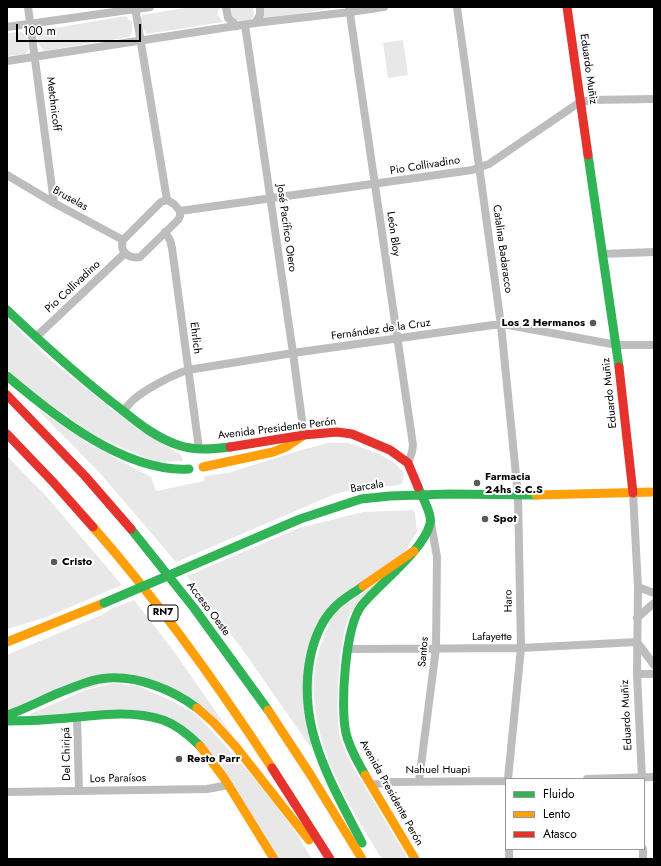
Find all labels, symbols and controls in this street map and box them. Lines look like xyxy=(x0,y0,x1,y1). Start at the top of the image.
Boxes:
scale bar xyxy=(18,16,143,42)
text: 100 m xyxy=(23,22,56,40)
street label: Eduardo Muñiz xyxy=(577,33,599,105)
street label: Metchnicoff xyxy=(43,76,63,132)
street label: Pio Collivadino xyxy=(389,154,461,178)
street label: José Pacífico Otero xyxy=(273,183,299,273)
street label: Bruselas xyxy=(50,184,90,214)
street label: Catalina Badaracco xyxy=(489,204,515,294)
street label: León Bloy xyxy=(383,211,403,257)
street label: Pio Collivadino xyxy=(43,258,103,316)
street label: Fernández de la Cruz xyxy=(331,316,431,344)
place label: Los 2 Hermanos xyxy=(502,316,585,330)
marker: Los 2 Hermanos xyxy=(588,318,598,328)
street label: Ehrlich xyxy=(186,321,204,355)
street label: Eduardo Muñiz xyxy=(600,357,620,429)
street label: Avenida Presidente Perón xyxy=(217,415,337,443)
place label: Farmacia 24hs S.C.S xyxy=(485,470,543,496)
street label: Barcala xyxy=(349,478,385,496)
marker: Farmacia 24hs S.C.S xyxy=(472,478,482,488)
place label: Spot xyxy=(493,512,517,526)
marker: Spot xyxy=(480,514,490,524)
place label: Cristo xyxy=(62,555,92,569)
marker: Cristo xyxy=(49,557,59,567)
street label: Acceso Oeste xyxy=(183,579,233,639)
street label: Haro xyxy=(502,590,516,612)
road number: RN7 xyxy=(148,605,178,621)
street label: Lafayette xyxy=(472,630,512,644)
street label: Santos xyxy=(416,636,432,668)
street label: Eduardo Muñiz xyxy=(619,679,635,751)
street label: Del Chiripá xyxy=(60,727,74,781)
street label: Avenida Presidente Perón xyxy=(356,738,426,848)
place label: Resto Parr xyxy=(187,752,240,766)
marker: Resto Parr xyxy=(174,754,184,764)
street label: Nahuel Huapi xyxy=(406,763,470,777)
street label: Los Paraísos xyxy=(90,772,146,786)
legend xyxy=(505,778,645,850)
text: Fluido xyxy=(543,785,575,803)
text: Lento xyxy=(543,805,570,823)
text: Atasco xyxy=(543,825,577,843)

